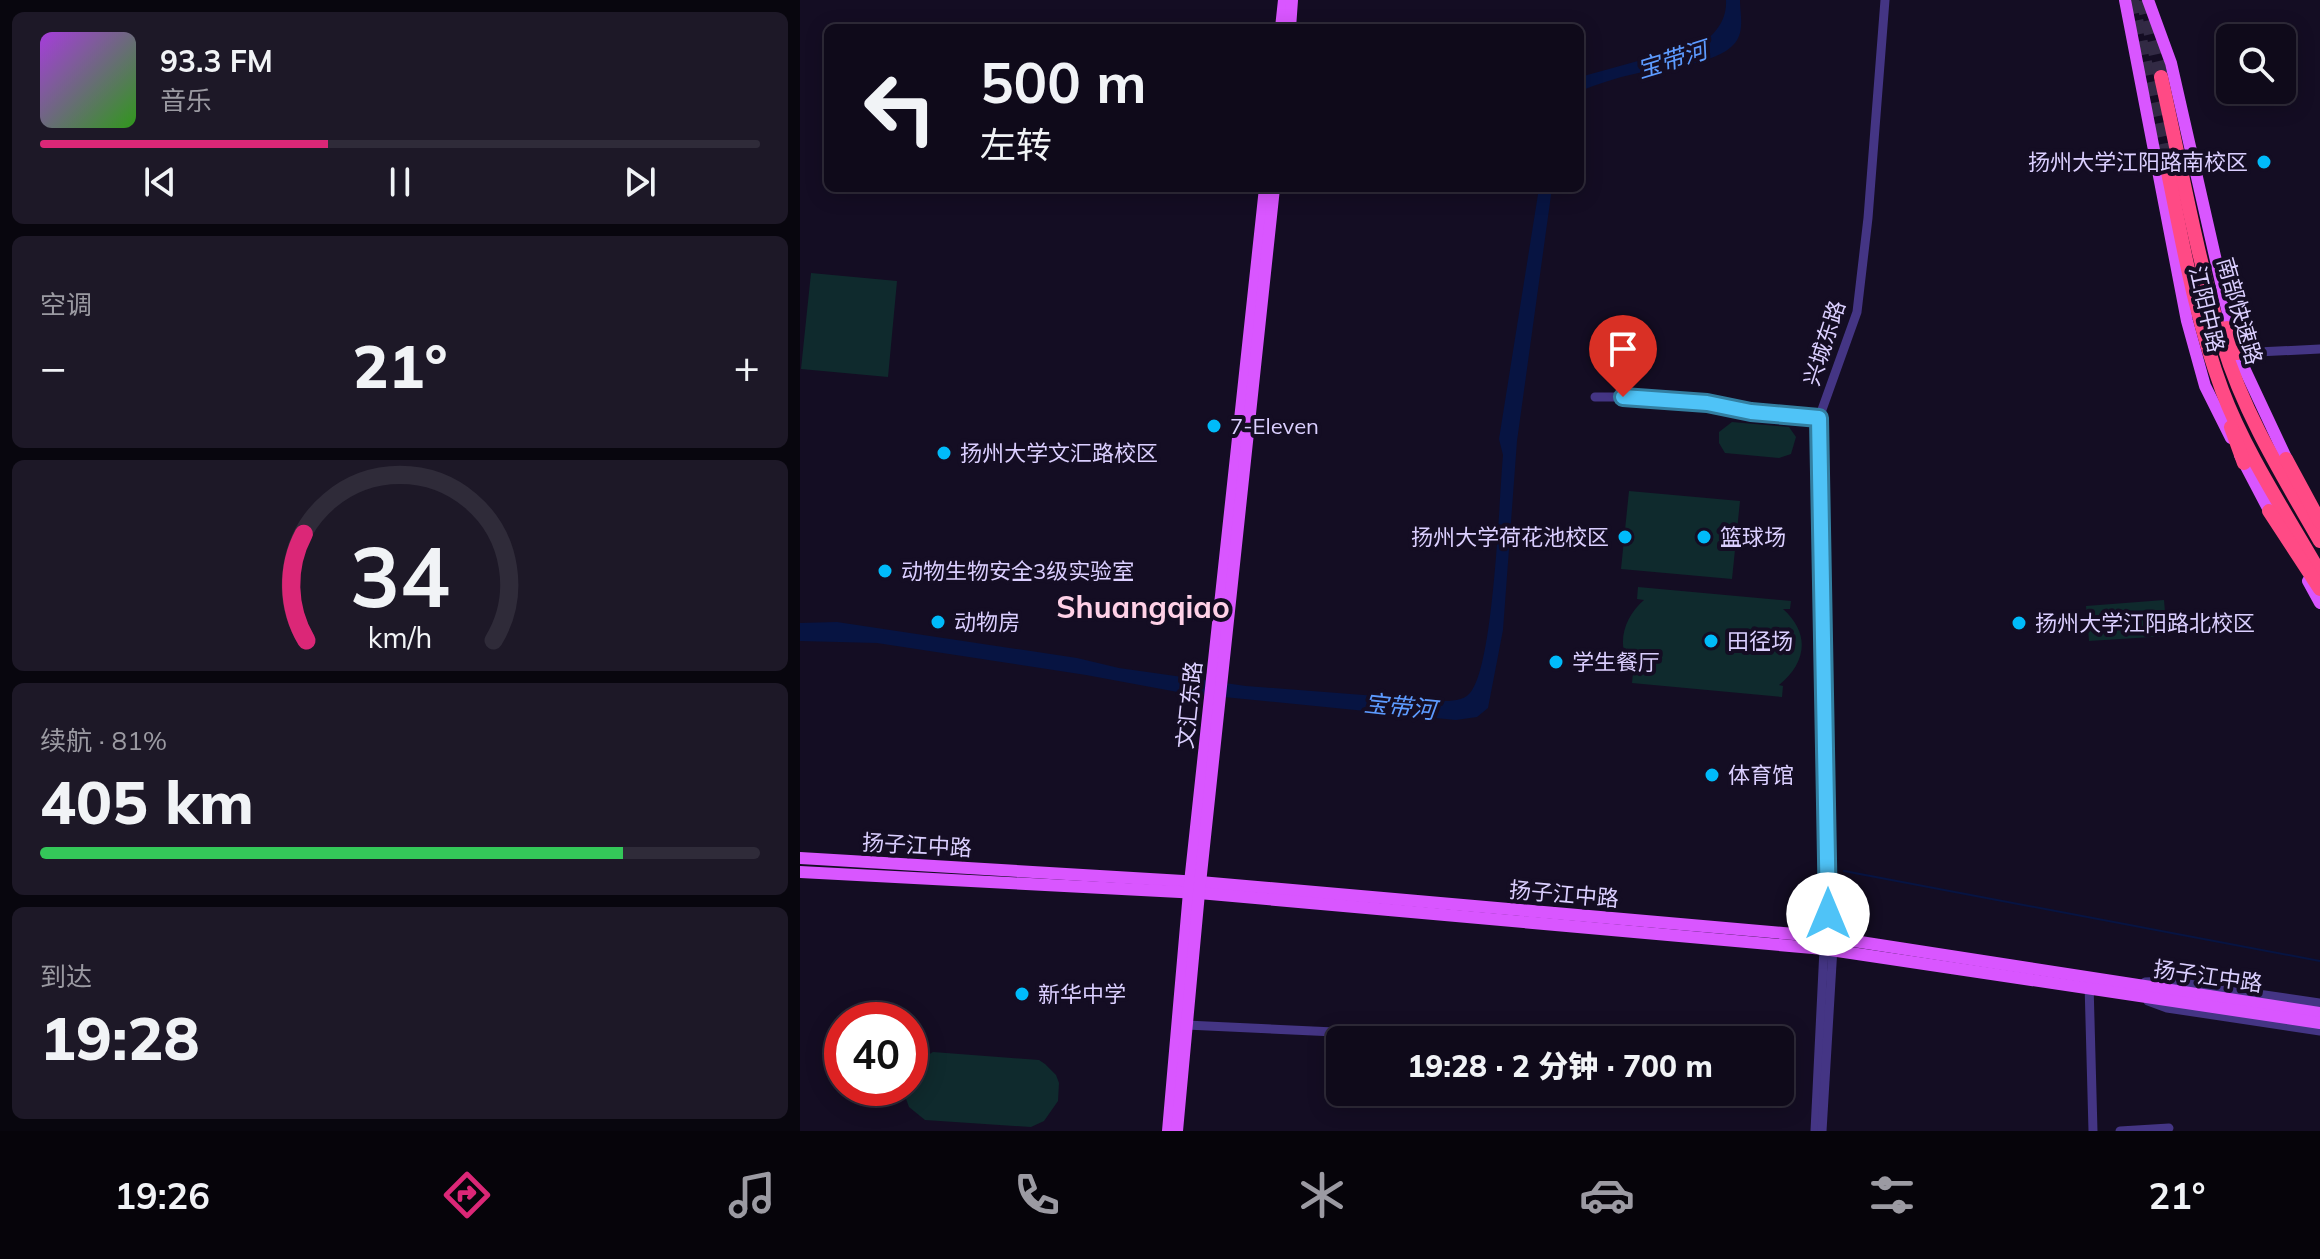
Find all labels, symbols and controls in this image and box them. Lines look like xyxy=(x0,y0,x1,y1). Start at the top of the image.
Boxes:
map controls xyxy=(2216,24,2296,104)
button: search xyxy=(2216,24,2296,104)
water label: 宝带河 xyxy=(1633,33,1715,84)
text: 93.3 FM xyxy=(160,42,273,80)
text: 500 m xyxy=(980,47,1147,117)
icon: left xyxy=(848,56,952,160)
text: 音乐 xyxy=(160,84,212,117)
text: 左转 xyxy=(980,122,1052,167)
place label: 扬州大学江阳路南校区 xyxy=(2028,148,2248,176)
marker: 扬州大学江阳路南校区 xyxy=(2255,153,2273,171)
icon: previous xyxy=(138,160,182,204)
icon: pause xyxy=(378,160,422,204)
icon: next xyxy=(618,160,662,204)
street label: 南部快速路 xyxy=(2211,254,2269,368)
street label: 江阳中路 xyxy=(2183,263,2231,355)
text: 空调 xyxy=(40,288,92,321)
street label: 兴城东路 xyxy=(1797,297,1851,389)
pin xyxy=(1589,315,1657,397)
icon: arrive xyxy=(1601,327,1645,371)
text: 21° xyxy=(352,328,448,403)
text: − xyxy=(40,339,66,394)
text: + xyxy=(734,339,760,394)
place label: 7-Eleven xyxy=(1230,412,1319,440)
marker: 7-Eleven xyxy=(1205,417,1223,435)
place label: 扬州大学文汇路校区 xyxy=(960,439,1158,467)
marker: 扬州大学文汇路校区 xyxy=(935,444,953,462)
text: 34 xyxy=(350,523,450,628)
place label: 扬州大学荷花池校区 xyxy=(1411,523,1609,551)
place label: 篮球场 xyxy=(1720,523,1786,551)
marker: 扬州大学荷花池校区 xyxy=(1616,528,1634,546)
marker: 篮球场 xyxy=(1695,528,1713,546)
place label: 动物生物安全3级实验室 xyxy=(901,557,1134,585)
marker: 动物生物安全3级实验室 xyxy=(876,562,894,580)
district label: Shuangqiao xyxy=(1056,588,1230,626)
place label: 动物房 xyxy=(954,608,1020,636)
place label: 扬州大学江阳路北校区 xyxy=(2035,609,2255,637)
marker: 动物房 xyxy=(929,613,947,631)
marker: 扬州大学江阳路北校区 xyxy=(2010,614,2028,632)
text: km/h xyxy=(368,620,432,656)
place label: 田径场 xyxy=(1727,627,1793,655)
marker: 田径场 xyxy=(1702,632,1720,650)
place label: 学生餐厅 xyxy=(1572,648,1660,676)
marker: 学生餐厅 xyxy=(1547,653,1565,671)
street label: 文汇东路 xyxy=(1170,660,1208,750)
water label: 宝带河 xyxy=(1363,687,1441,725)
text: 续航 · 81% xyxy=(40,724,167,757)
place label: 体育馆 xyxy=(1728,761,1794,789)
text: 405 km xyxy=(40,764,254,839)
marker: 体育馆 xyxy=(1703,766,1721,784)
street label: 扬子江中路 xyxy=(861,828,973,862)
position arrow xyxy=(1786,872,1870,956)
street label: 扬子江中路 xyxy=(1508,875,1620,913)
street label: 扬子江中路 xyxy=(2152,954,2264,998)
text: 到达 xyxy=(40,960,92,993)
place label: 新华中学 xyxy=(1038,980,1126,1008)
marker: 新华中学 xyxy=(1013,985,1031,1003)
text: 19:28 xyxy=(40,1000,200,1075)
speed limit sign: 40 xyxy=(824,1002,928,1106)
text: 19:28 · 2 分钟 · 700 m xyxy=(1407,1047,1713,1085)
icon: directions xyxy=(439,1167,495,1223)
icon: music xyxy=(724,1167,780,1223)
icon: phone xyxy=(1009,1167,1065,1223)
icon: climate xyxy=(1294,1167,1350,1223)
icon: car xyxy=(1579,1167,1635,1223)
icon: filters xyxy=(1864,1167,1920,1223)
text: 19:26 xyxy=(114,1173,210,1218)
text: 21° xyxy=(2149,1173,2205,1218)

